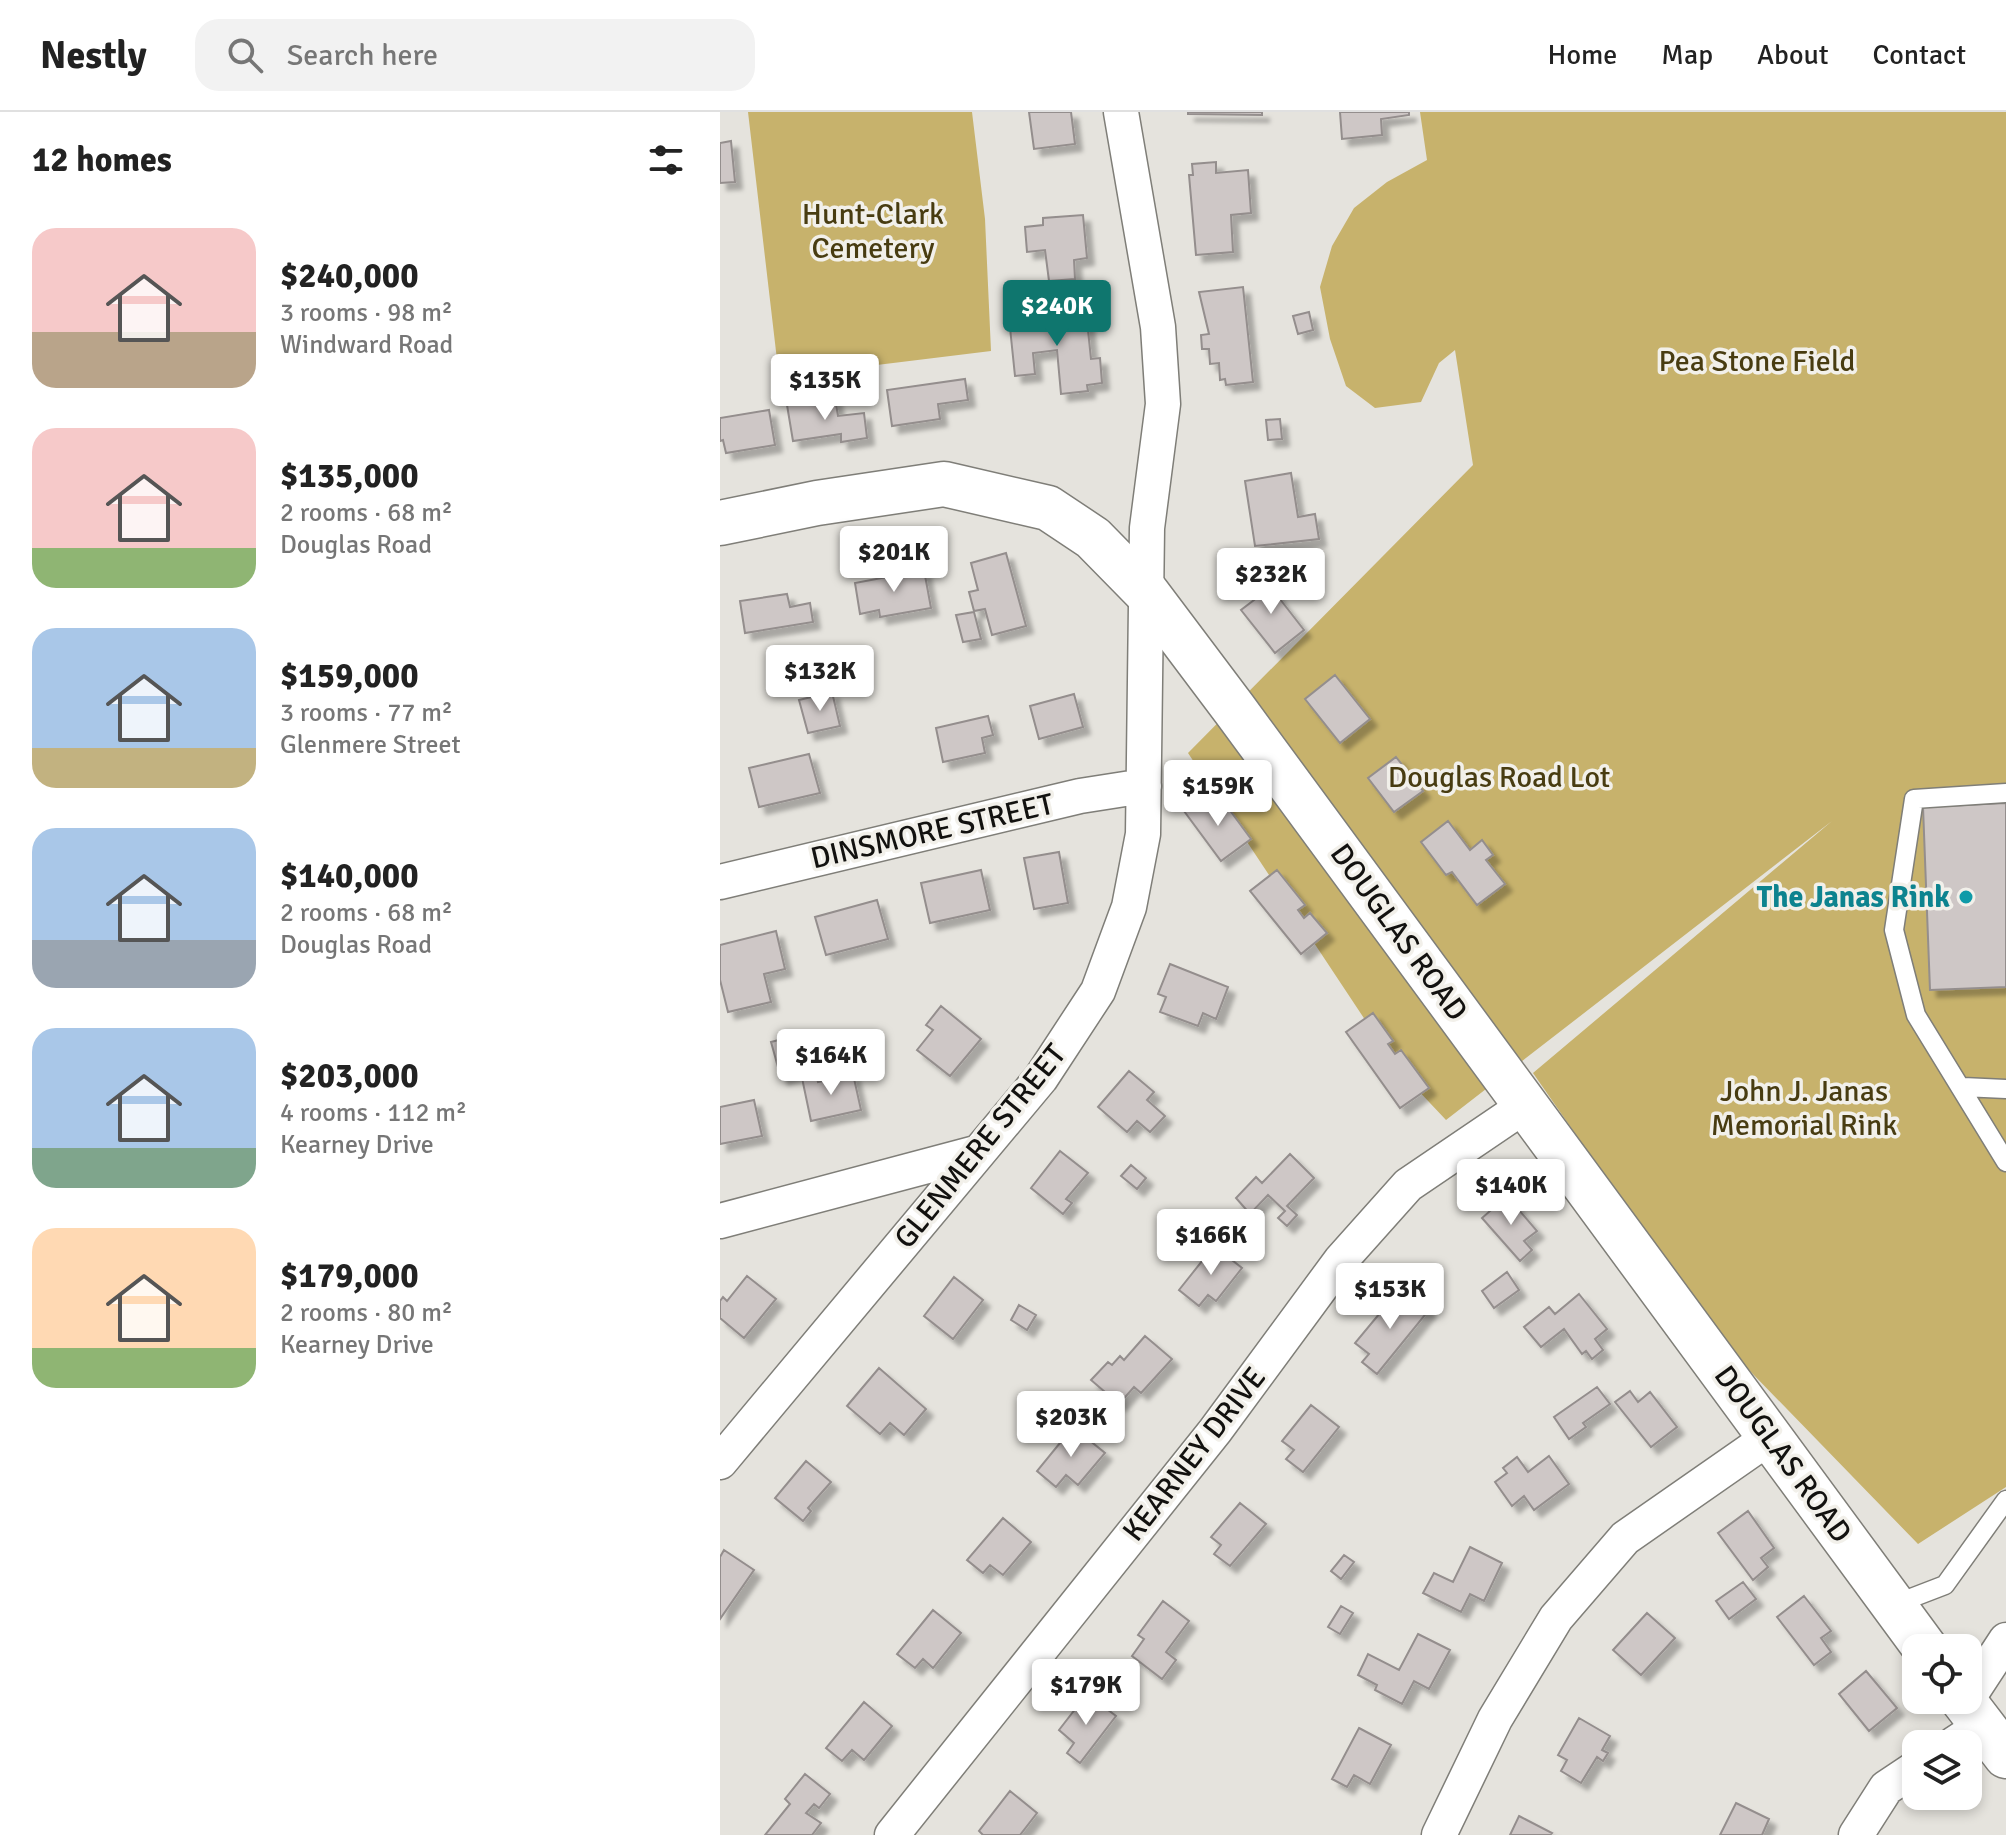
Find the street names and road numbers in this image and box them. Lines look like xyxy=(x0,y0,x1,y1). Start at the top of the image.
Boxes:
street label: DINSMORE STREET xyxy=(807,786,1057,877)
street label: DOUGLAS ROAD xyxy=(1322,836,1475,1028)
street label: GLENMERE STREET xyxy=(887,1036,1074,1256)
street label: DOUGLAS ROAD xyxy=(1706,1358,1859,1550)
street label: KEARNEY DRIVE xyxy=(1115,1360,1274,1549)

